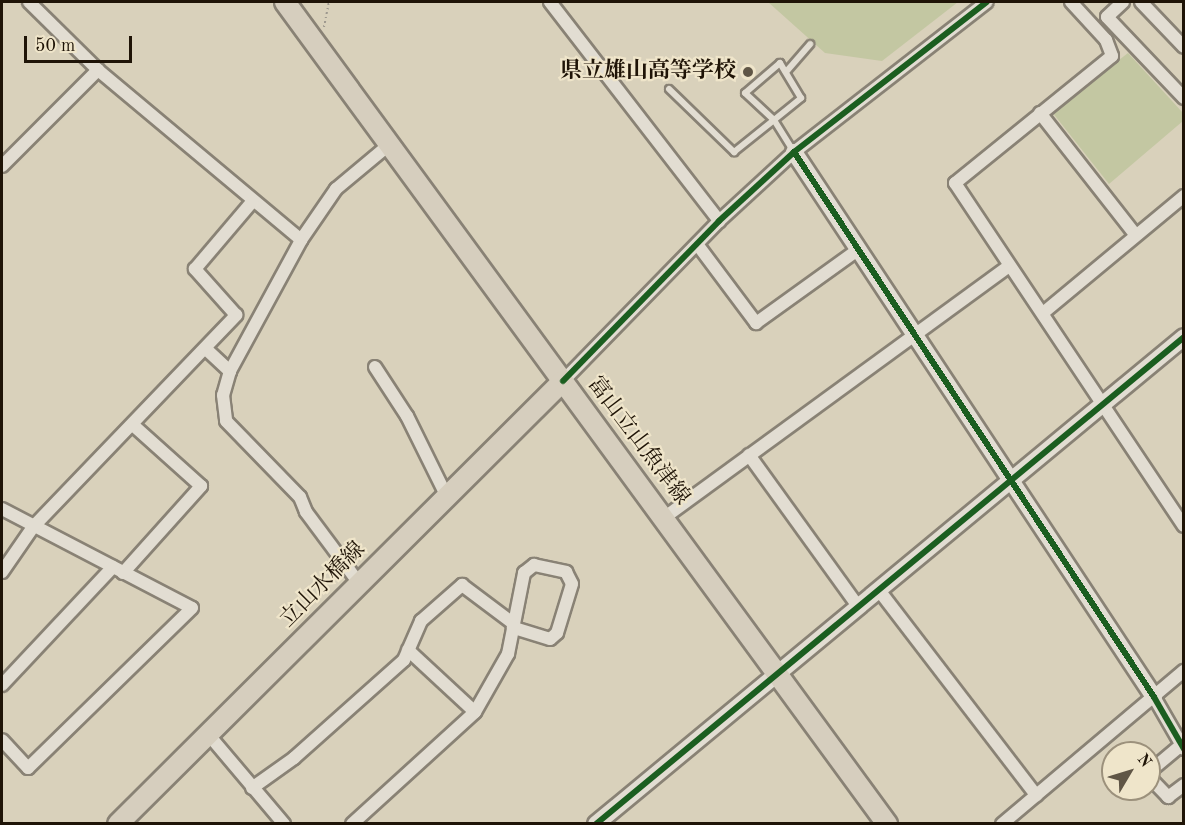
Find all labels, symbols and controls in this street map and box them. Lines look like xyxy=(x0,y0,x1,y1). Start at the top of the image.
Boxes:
scale bar xyxy=(27,24,135,62)
text: 50 m xyxy=(35,37,75,55)
place label: 県立雄山高等学校 xyxy=(560,59,736,85)
marker: 県立雄山高等学校 xyxy=(741,65,755,79)
street label: 富山立山魚津線 xyxy=(581,372,695,510)
street label: 立山水橋線 xyxy=(275,537,371,633)
north arrow xyxy=(1101,741,1161,801)
text: N xyxy=(1134,751,1154,771)

